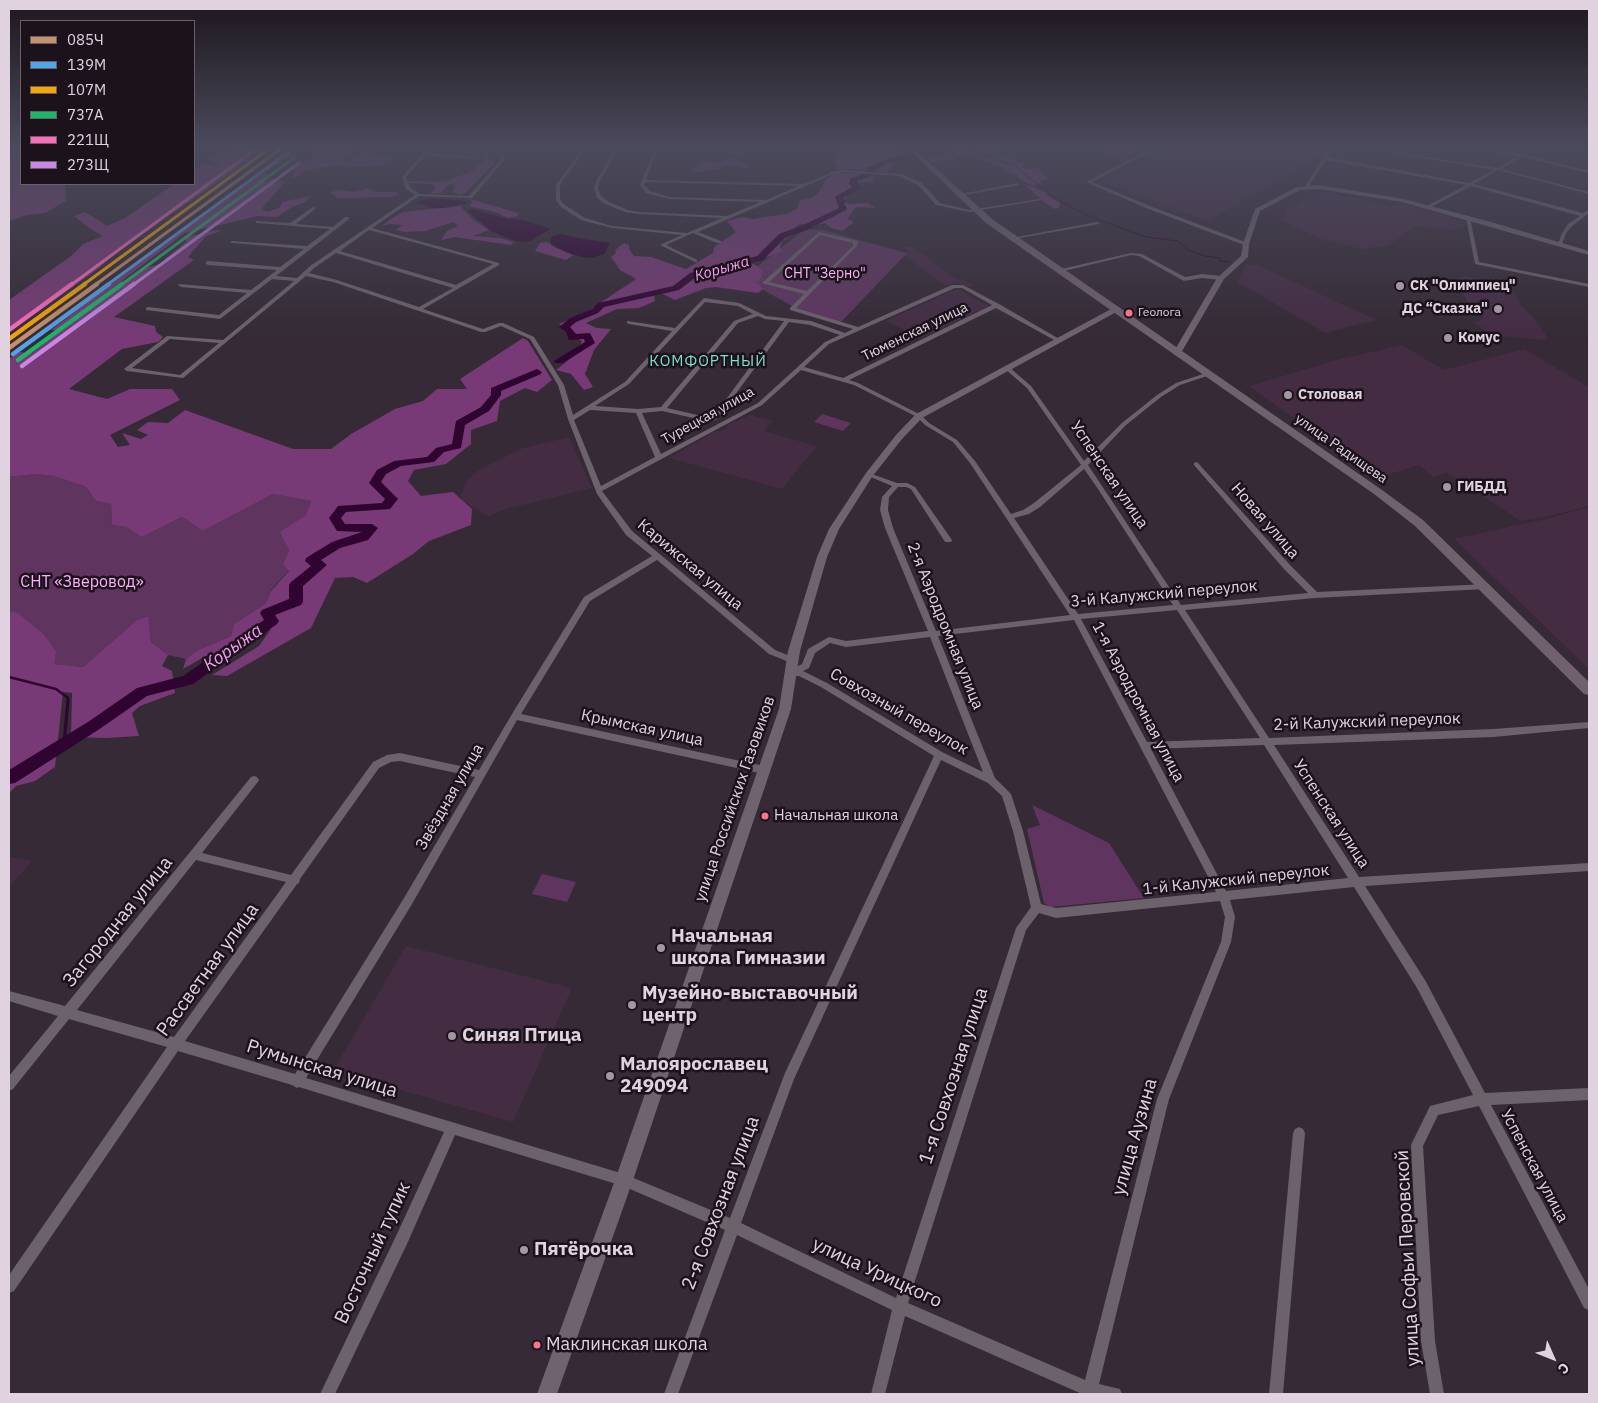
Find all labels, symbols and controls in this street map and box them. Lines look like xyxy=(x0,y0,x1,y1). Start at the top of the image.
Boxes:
legend xyxy=(20,20,195,185)
text: 085Ч xyxy=(67,30,104,49)
text: 139М xyxy=(67,55,106,74)
text: 107М xyxy=(67,80,106,99)
text: 737А xyxy=(67,105,104,124)
text: 221Щ xyxy=(67,130,109,149)
text: 273Щ xyxy=(67,155,109,174)
water label: Корыжа xyxy=(693,253,751,285)
park label: СНТ "Зерно" xyxy=(784,266,866,282)
place label: СК "Олимпиец" xyxy=(1410,278,1516,294)
marker: СК "Олимпиец" xyxy=(1394,280,1406,292)
street label: Тюменская улица xyxy=(859,299,971,365)
place label: ДС “Сказка" xyxy=(1402,301,1488,317)
marker: ДС “Сказка" xyxy=(1492,303,1504,315)
place label: Геолога xyxy=(1138,306,1181,320)
marker: Геолога xyxy=(1124,308,1134,318)
place label: Комус xyxy=(1458,330,1500,346)
marker: Комус xyxy=(1442,332,1454,344)
district label: КОМФОРТНЫЙ xyxy=(648,353,768,371)
street label: Турецкая улица xyxy=(659,384,757,448)
place label: Столовая xyxy=(1298,387,1362,403)
marker: Столовая xyxy=(1282,389,1294,401)
street label: улица Радищева xyxy=(1291,411,1391,487)
street label: Успенская улица xyxy=(1066,418,1152,532)
street label: Новая улица xyxy=(1227,479,1303,563)
place label: ГИБДД xyxy=(1457,479,1506,495)
marker: ГИБДД xyxy=(1441,481,1453,493)
street label: Карижская улица xyxy=(633,515,747,615)
street label: 2-я Аэродромная улица xyxy=(903,540,987,712)
park label: СНТ «Зверовод» xyxy=(20,572,144,592)
street label: 3-й Калужский переулок xyxy=(1070,576,1258,612)
street label: 1-я Аэродромная улица xyxy=(1088,619,1188,785)
water label: Корыжа xyxy=(199,620,267,676)
street label: Совхозный переулок xyxy=(826,664,972,760)
street label: улица Российских Газовиков xyxy=(691,694,779,904)
street label: Крымская улица xyxy=(579,706,705,750)
street label: 2-й Калужский переулок xyxy=(1273,709,1461,735)
street label: Звёздная улица xyxy=(412,741,488,853)
street label: Успенская улица xyxy=(1289,756,1373,872)
place label: Начальная школа xyxy=(774,807,898,825)
marker: Начальная школа xyxy=(760,811,770,821)
street label: Загородная улица xyxy=(58,852,178,992)
street label: 1-й Калужский переулок xyxy=(1142,861,1330,899)
street label: Рассветная улица xyxy=(152,899,264,1041)
place label: Начальная школа Гимназии xyxy=(671,926,826,970)
marker: Начальная школа Гимназии xyxy=(655,942,667,954)
place label: Музейно-выставочный центр xyxy=(642,983,858,1027)
street label: 1-я Совхозная улица xyxy=(915,985,993,1167)
marker: Музейно-выставочный центр xyxy=(626,999,638,1011)
place label: Синяя Птица xyxy=(462,1025,582,1047)
marker: Синяя Птица xyxy=(446,1030,458,1042)
street label: Румынская улица xyxy=(244,1035,400,1103)
place label: Малоярославец 249094 xyxy=(620,1054,768,1098)
marker: Малоярославец 249094 xyxy=(604,1070,616,1082)
street label: улица Аузина xyxy=(1107,1076,1163,1198)
street label: Успенская улица xyxy=(1496,1106,1572,1226)
street label: 2-я Совхозная улица xyxy=(677,1113,765,1293)
street label: улица Софьи Перовской xyxy=(1391,1149,1425,1367)
street label: Восточный тупик xyxy=(330,1178,416,1328)
street label: улица Урицкого xyxy=(808,1233,946,1313)
place label: Пятёрочка xyxy=(534,1239,634,1261)
marker: Пятёрочка xyxy=(518,1244,530,1256)
north arrow xyxy=(1528,1333,1578,1383)
place label: Маклинская школа xyxy=(546,1334,707,1356)
marker: Маклинская школа xyxy=(532,1340,542,1350)
text: С xyxy=(1554,1359,1573,1378)

